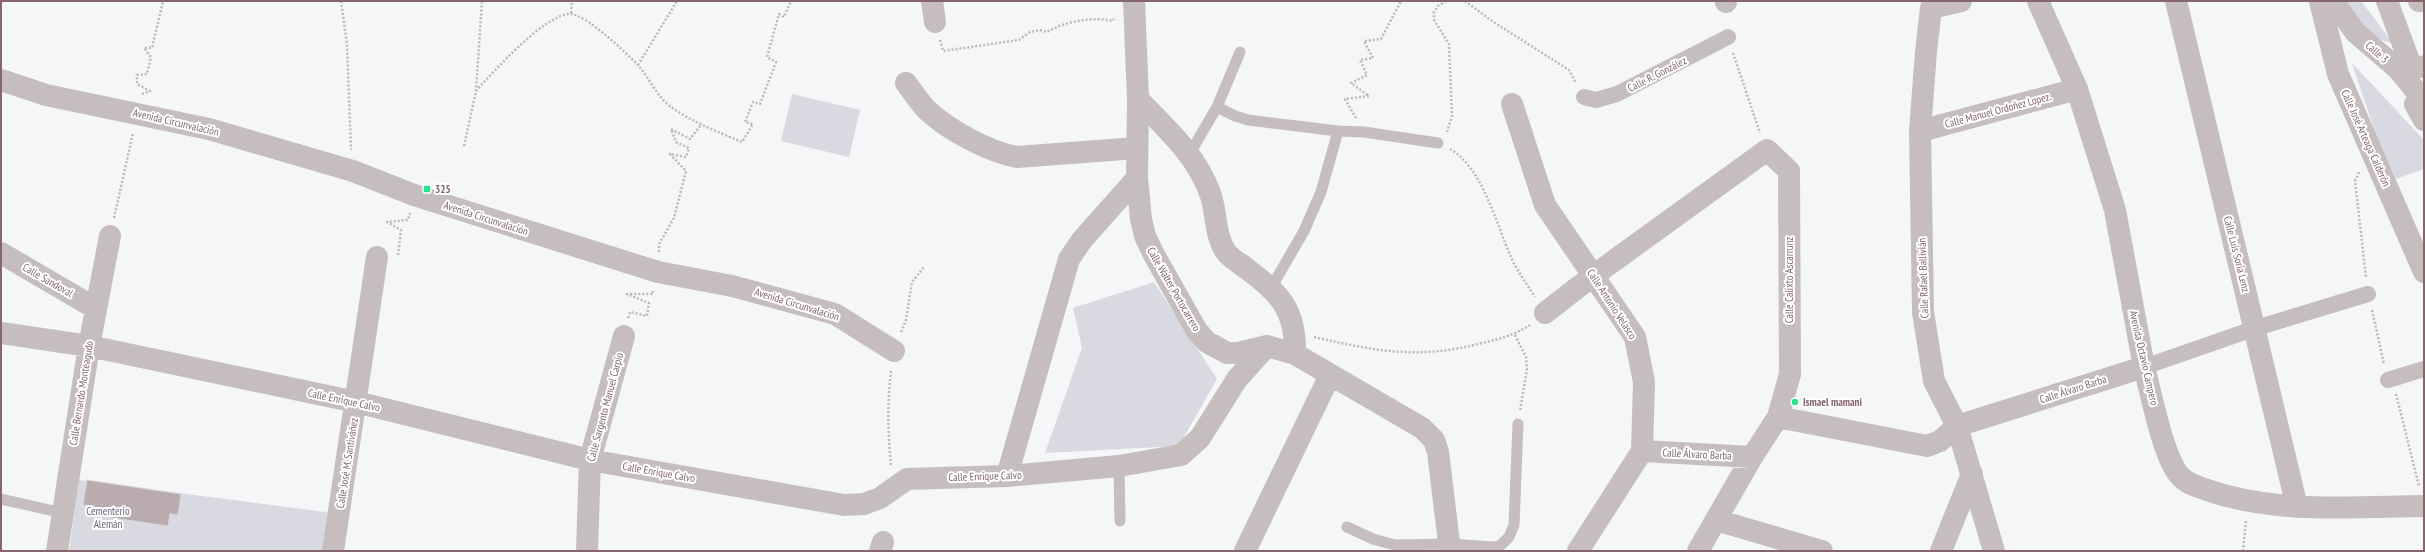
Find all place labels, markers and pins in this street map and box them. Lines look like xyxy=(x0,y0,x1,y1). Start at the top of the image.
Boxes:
place label: 325 xyxy=(435,182,451,196)
marker: 325 xyxy=(422,184,432,194)
place label: Ismael mamani xyxy=(1803,395,1863,409)
marker: Ismael mamani xyxy=(1790,397,1800,407)

